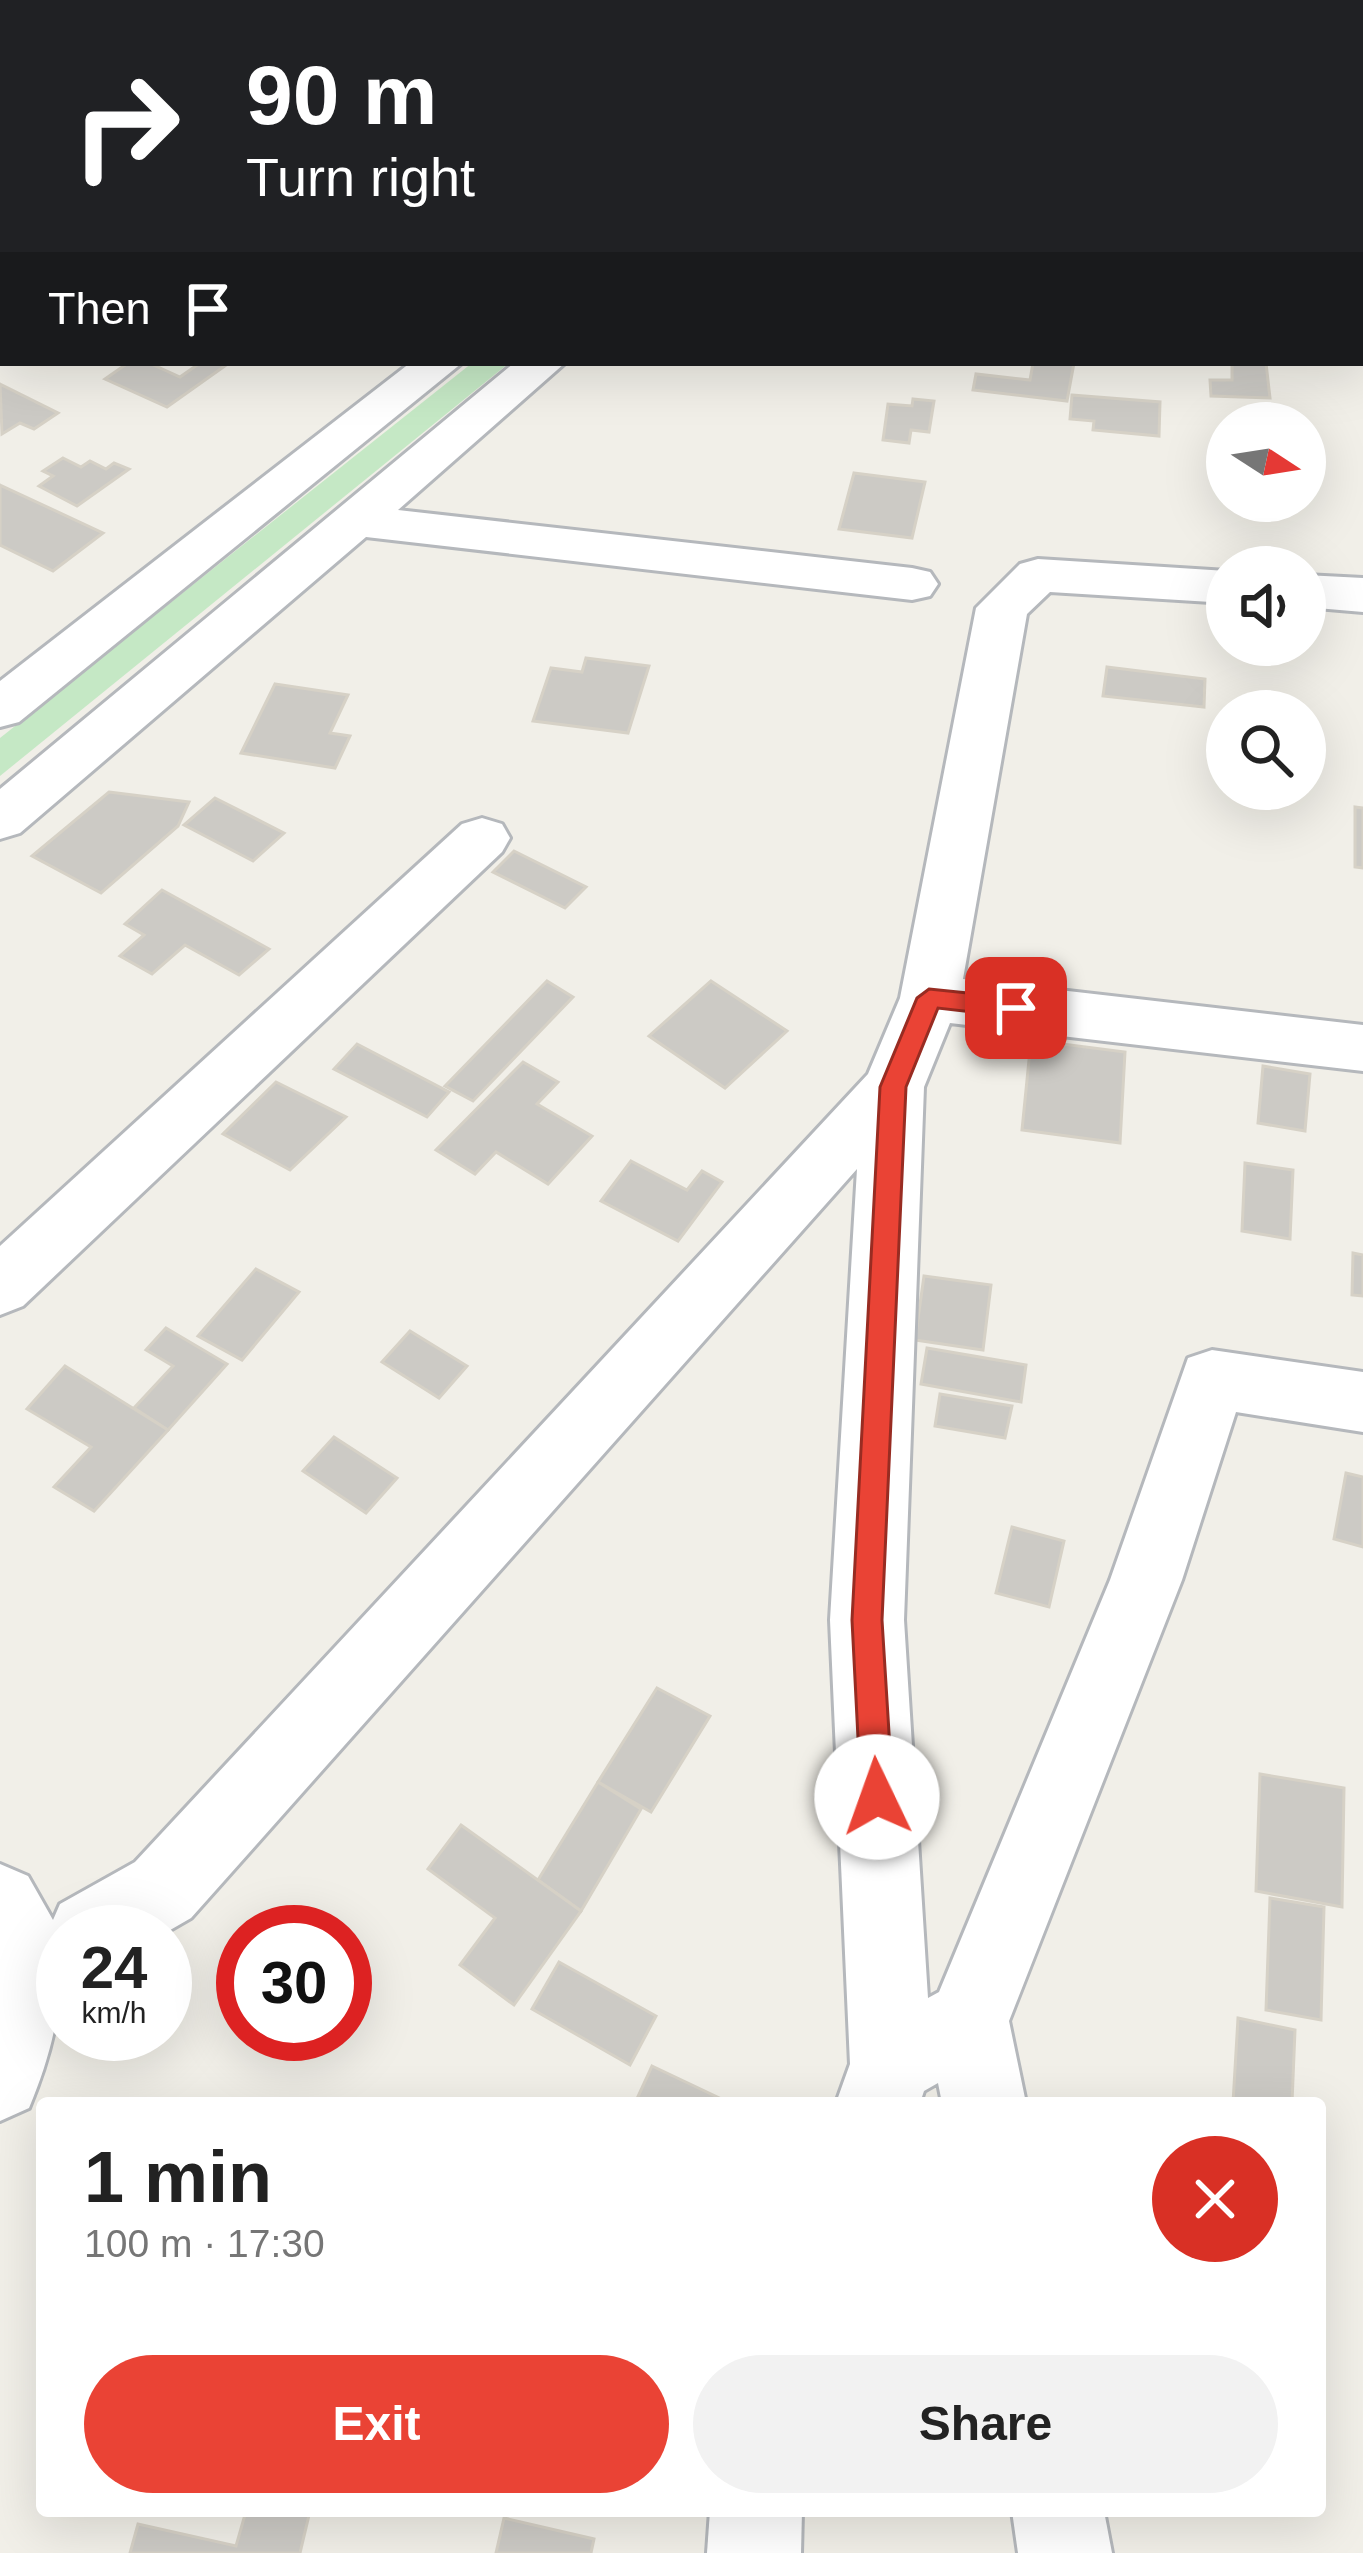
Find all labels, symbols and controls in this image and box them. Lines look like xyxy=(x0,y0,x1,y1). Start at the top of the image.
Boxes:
icon: right xyxy=(48,48,204,204)
text: 90 m xyxy=(246,48,437,142)
text: Turn right xyxy=(246,147,475,207)
icon: arrive xyxy=(175,276,241,342)
text: Then xyxy=(48,283,151,334)
north arrow xyxy=(1206,402,1326,522)
map controls xyxy=(1206,402,1326,810)
button: sound xyxy=(1206,546,1326,666)
button: search xyxy=(1206,690,1326,810)
pin xyxy=(965,957,1067,1059)
icon: arrive xyxy=(983,975,1049,1041)
position arrow xyxy=(814,1734,940,1860)
speed limit sign: 30 xyxy=(216,1905,372,2061)
text: 24 xyxy=(81,1934,147,2001)
text: km/h xyxy=(81,1996,147,2029)
button: close xyxy=(1152,2136,1278,2262)
text: 1 min xyxy=(84,2137,272,2217)
text: 100 m · 17:30 xyxy=(84,2222,325,2265)
button: Exit xyxy=(84,2355,669,2493)
button: Share xyxy=(693,2355,1278,2493)

